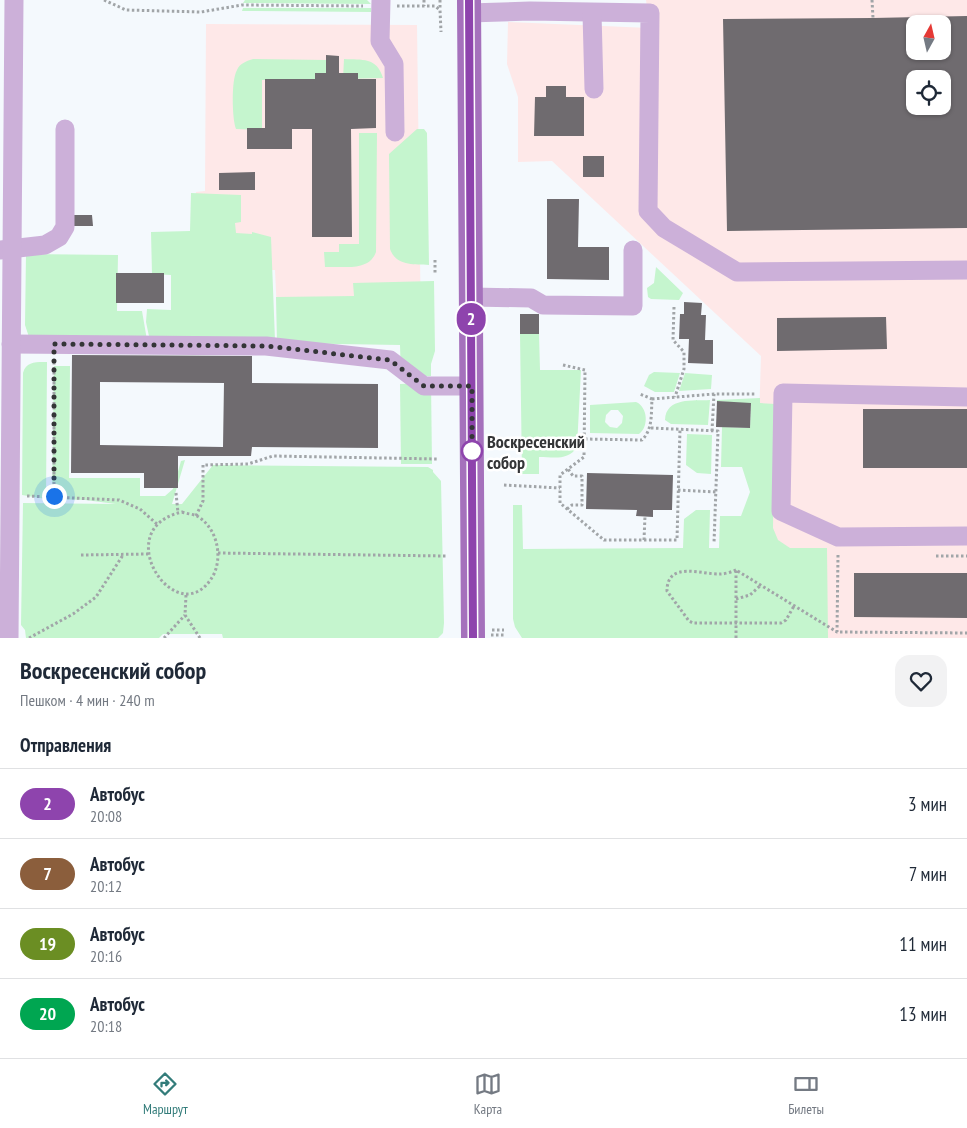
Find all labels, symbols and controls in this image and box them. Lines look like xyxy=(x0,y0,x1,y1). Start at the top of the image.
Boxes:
north arrow xyxy=(906,15,951,60)
map controls xyxy=(906,15,951,115)
button: locate xyxy=(906,70,951,115)
line badge: 2 xyxy=(455,303,487,335)
text: 2 xyxy=(467,307,475,330)
place label: Воскресенский собор xyxy=(487,430,585,474)
marker: Воскресенский собор xyxy=(461,440,483,462)
your location xyxy=(42,484,67,509)
text: Воскресенский собор xyxy=(20,655,206,686)
button: heart xyxy=(895,655,947,707)
text: Пешком · 4 мин · 240 m xyxy=(20,690,155,710)
text: Отправления xyxy=(20,733,111,757)
text: Автобус xyxy=(90,782,145,806)
text: 2 xyxy=(43,792,52,815)
text: 3 мин xyxy=(908,792,947,816)
text: 20:08 xyxy=(90,806,122,826)
text: Автобус xyxy=(90,852,145,876)
text: 7 xyxy=(43,862,52,885)
text: 7 мин xyxy=(909,862,947,886)
text: 20:12 xyxy=(90,876,122,896)
text: Автобус xyxy=(90,922,145,946)
text: 19 xyxy=(39,932,56,955)
text: 11 мин xyxy=(899,932,947,956)
text: 20:16 xyxy=(90,946,122,966)
text: Автобус xyxy=(90,992,145,1016)
text: 20 xyxy=(39,1002,56,1025)
text: 13 мин xyxy=(899,1002,947,1026)
text: 20:18 xyxy=(90,1016,122,1036)
tab: Маршрут xyxy=(143,1070,188,1118)
tab: Карта xyxy=(474,1070,502,1118)
tab: Билеты xyxy=(788,1070,824,1118)

